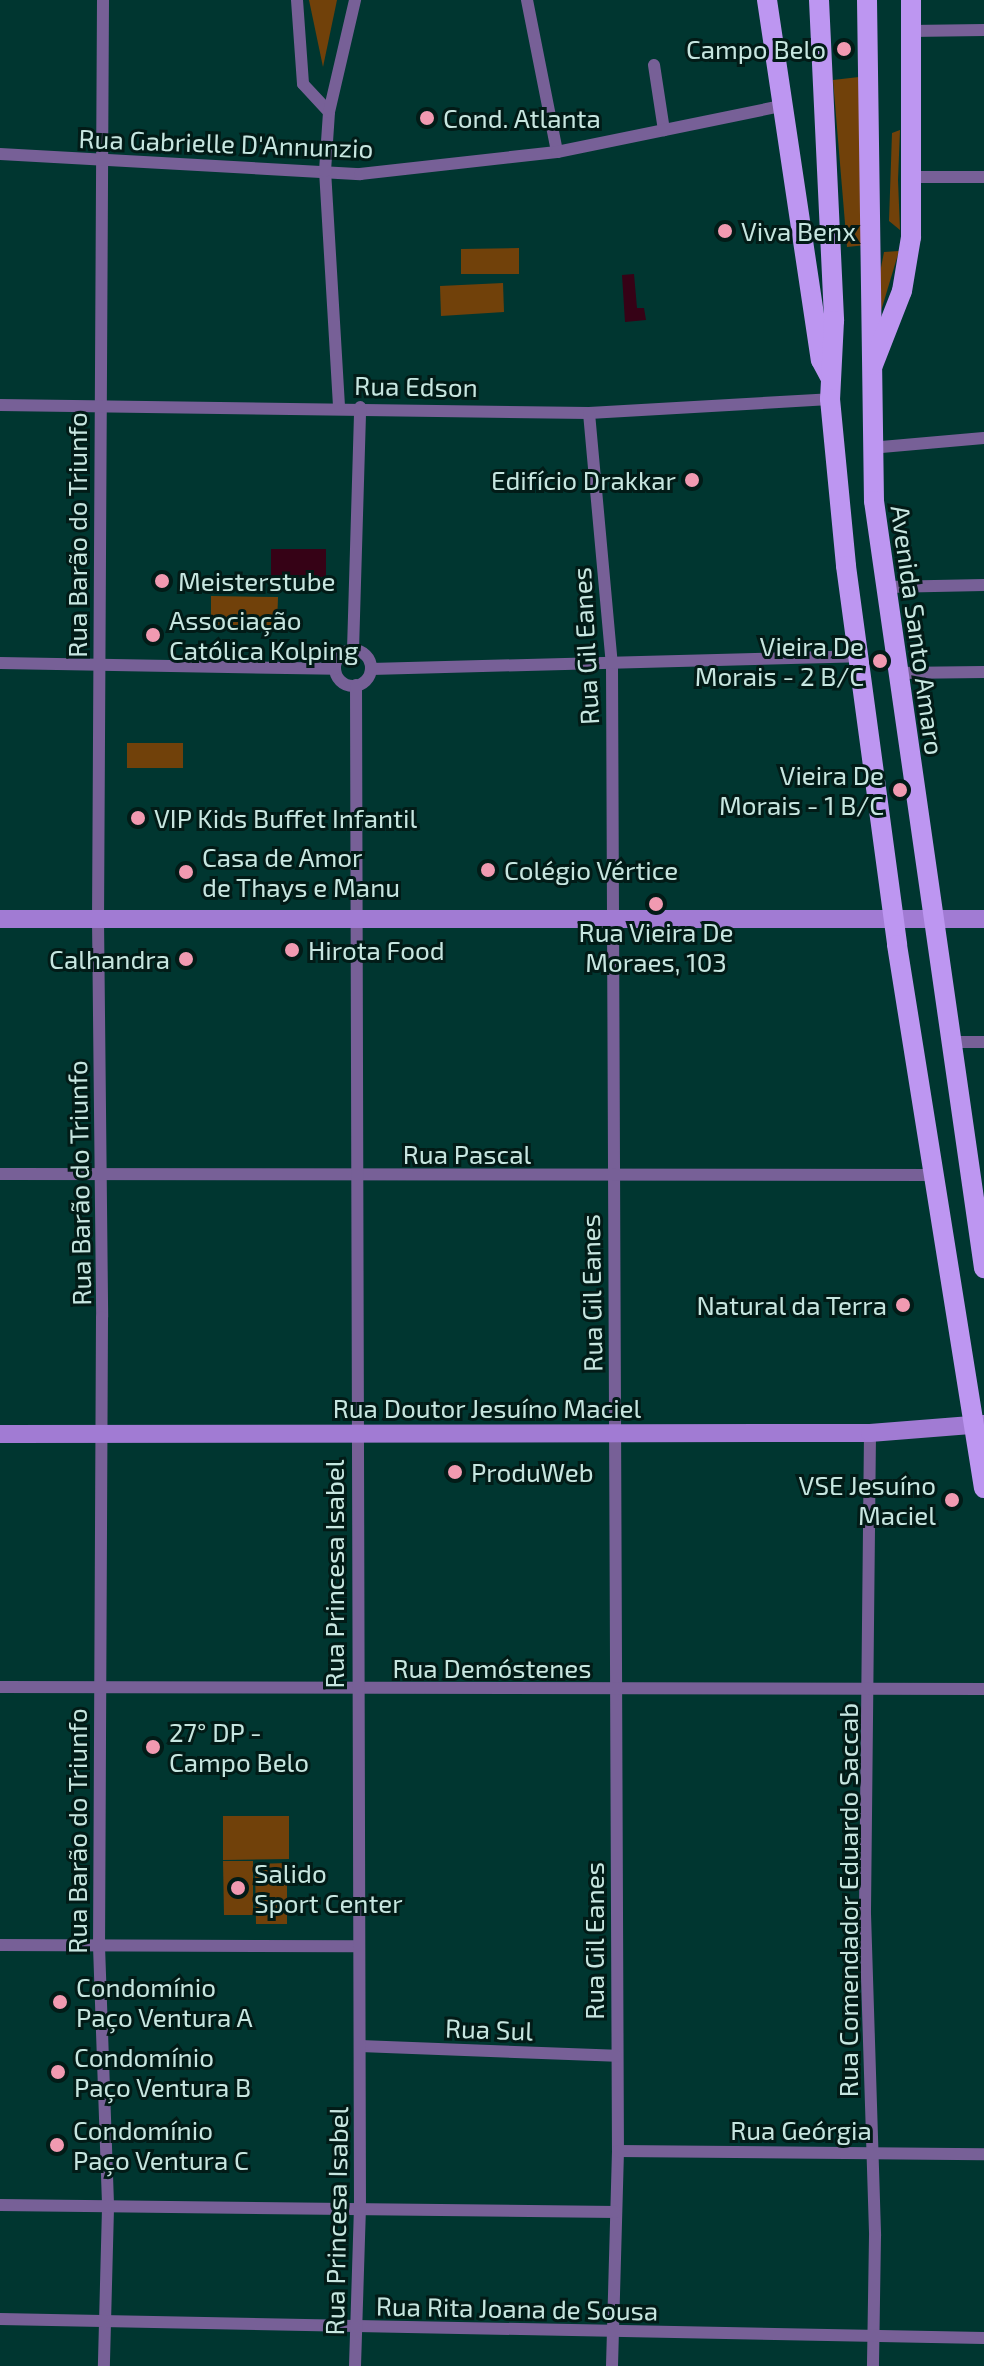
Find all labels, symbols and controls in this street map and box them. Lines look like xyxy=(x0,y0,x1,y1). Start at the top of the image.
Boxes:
place label: Campo Belo xyxy=(686,33,826,65)
marker: Campo Belo xyxy=(833,38,855,60)
place label: Cond. Atlanta xyxy=(443,102,601,134)
marker: Cond. Atlanta xyxy=(418,109,436,127)
street label: Rua Gabrielle D'Annunzio xyxy=(78,122,374,164)
place label: Viva Benx xyxy=(741,215,856,247)
marker: Viva Benx xyxy=(716,222,734,240)
street label: Rua Edson xyxy=(354,369,478,403)
street label: Rua Barão do Triunfo xyxy=(61,412,93,658)
place label: Edifício Drakkar xyxy=(491,464,676,496)
marker: Edifício Drakkar xyxy=(683,471,701,489)
street label: Avenida Santo Amaro xyxy=(885,503,951,757)
place label: Meisterstube xyxy=(178,565,335,597)
street label: Rua Gil Eanes xyxy=(565,566,605,726)
marker: Meisterstube xyxy=(153,572,171,590)
place label: Associação Católica Kolping xyxy=(169,604,358,666)
marker: Associação Católica Kolping xyxy=(144,626,162,644)
place label: Vieira De Morais - 2 B/C xyxy=(695,630,864,692)
marker: Vieira De Morais - 2 B/C xyxy=(871,652,889,670)
place label: Vieira De Morais - 1 B/C xyxy=(719,759,884,820)
marker: Vieira De Morais - 1 B/C xyxy=(891,781,909,799)
place label: VIP Kids Buffet Infantil xyxy=(154,802,418,834)
marker: VIP Kids Buffet Infantil xyxy=(129,809,147,827)
place label: Casa de Amor de Thays e Manu xyxy=(202,841,401,902)
place label: Colégio Vértice xyxy=(504,854,679,886)
marker: Colégio Vértice xyxy=(479,861,497,879)
marker: Casa de Amor de Thays e Manu xyxy=(177,863,195,881)
marker: Rua Vieira De Moraes, 103 xyxy=(647,895,665,913)
place label: Rua Vieira De Moraes, 103 xyxy=(578,916,734,978)
place label: Hirota Food xyxy=(308,934,445,966)
marker: Hirota Food xyxy=(283,941,301,959)
place label: Calhandra xyxy=(49,943,170,975)
marker: Calhandra xyxy=(177,950,195,968)
street label: Rua Barão do Triunfo xyxy=(61,1060,97,1306)
street label: Rua Pascal xyxy=(403,1138,531,1170)
street label: Rua Gil Eanes xyxy=(574,1214,608,1372)
place label: Natural da Terra xyxy=(695,1289,887,1321)
marker: Natural da Terra xyxy=(894,1296,912,1314)
street label: Rua Doutor Jesuíno Maciel xyxy=(332,1392,642,1424)
place label: ProduWeb xyxy=(471,1456,594,1488)
street label: Rua Princesa Isabel xyxy=(318,1460,350,1688)
marker: ProduWeb xyxy=(446,1463,464,1481)
place label: VSE Jesuíno Maciel xyxy=(798,1469,936,1530)
marker: VSE Jesuíno Maciel xyxy=(943,1491,961,1509)
street label: Rua Demóstenes xyxy=(392,1652,592,1684)
street label: Rua Comendador Eduardo Saccab xyxy=(832,1703,864,2097)
street label: Rua Barão do Triunfo xyxy=(61,1708,93,1954)
place label: 27° DP - Campo Belo xyxy=(169,1716,309,1778)
marker: 27° DP - Campo Belo xyxy=(144,1738,162,1756)
place label: Salido Sport Center xyxy=(254,1857,403,1918)
street label: Rua Gil Eanes xyxy=(578,1862,610,2020)
marker: Salido Sport Center xyxy=(229,1879,247,1897)
place label: Condomínio Paço Ventura A xyxy=(76,1971,254,2032)
marker: Condomínio Paço Ventura A xyxy=(51,1993,69,2011)
street label: Rua Sul xyxy=(444,2012,534,2046)
place label: Condomínio Paço Ventura B xyxy=(74,2041,252,2102)
marker: Condomínio Paço Ventura B xyxy=(49,2063,67,2081)
street label: Rua Princesa Isabel xyxy=(318,2106,354,2336)
place label: Condomínio Paço Ventura C xyxy=(73,2114,250,2176)
street label: Rua Geórgia xyxy=(730,2114,872,2146)
marker: Condomínio Paço Ventura C xyxy=(48,2136,66,2154)
street label: Rua Rita Joana de Sousa xyxy=(375,2290,659,2326)

